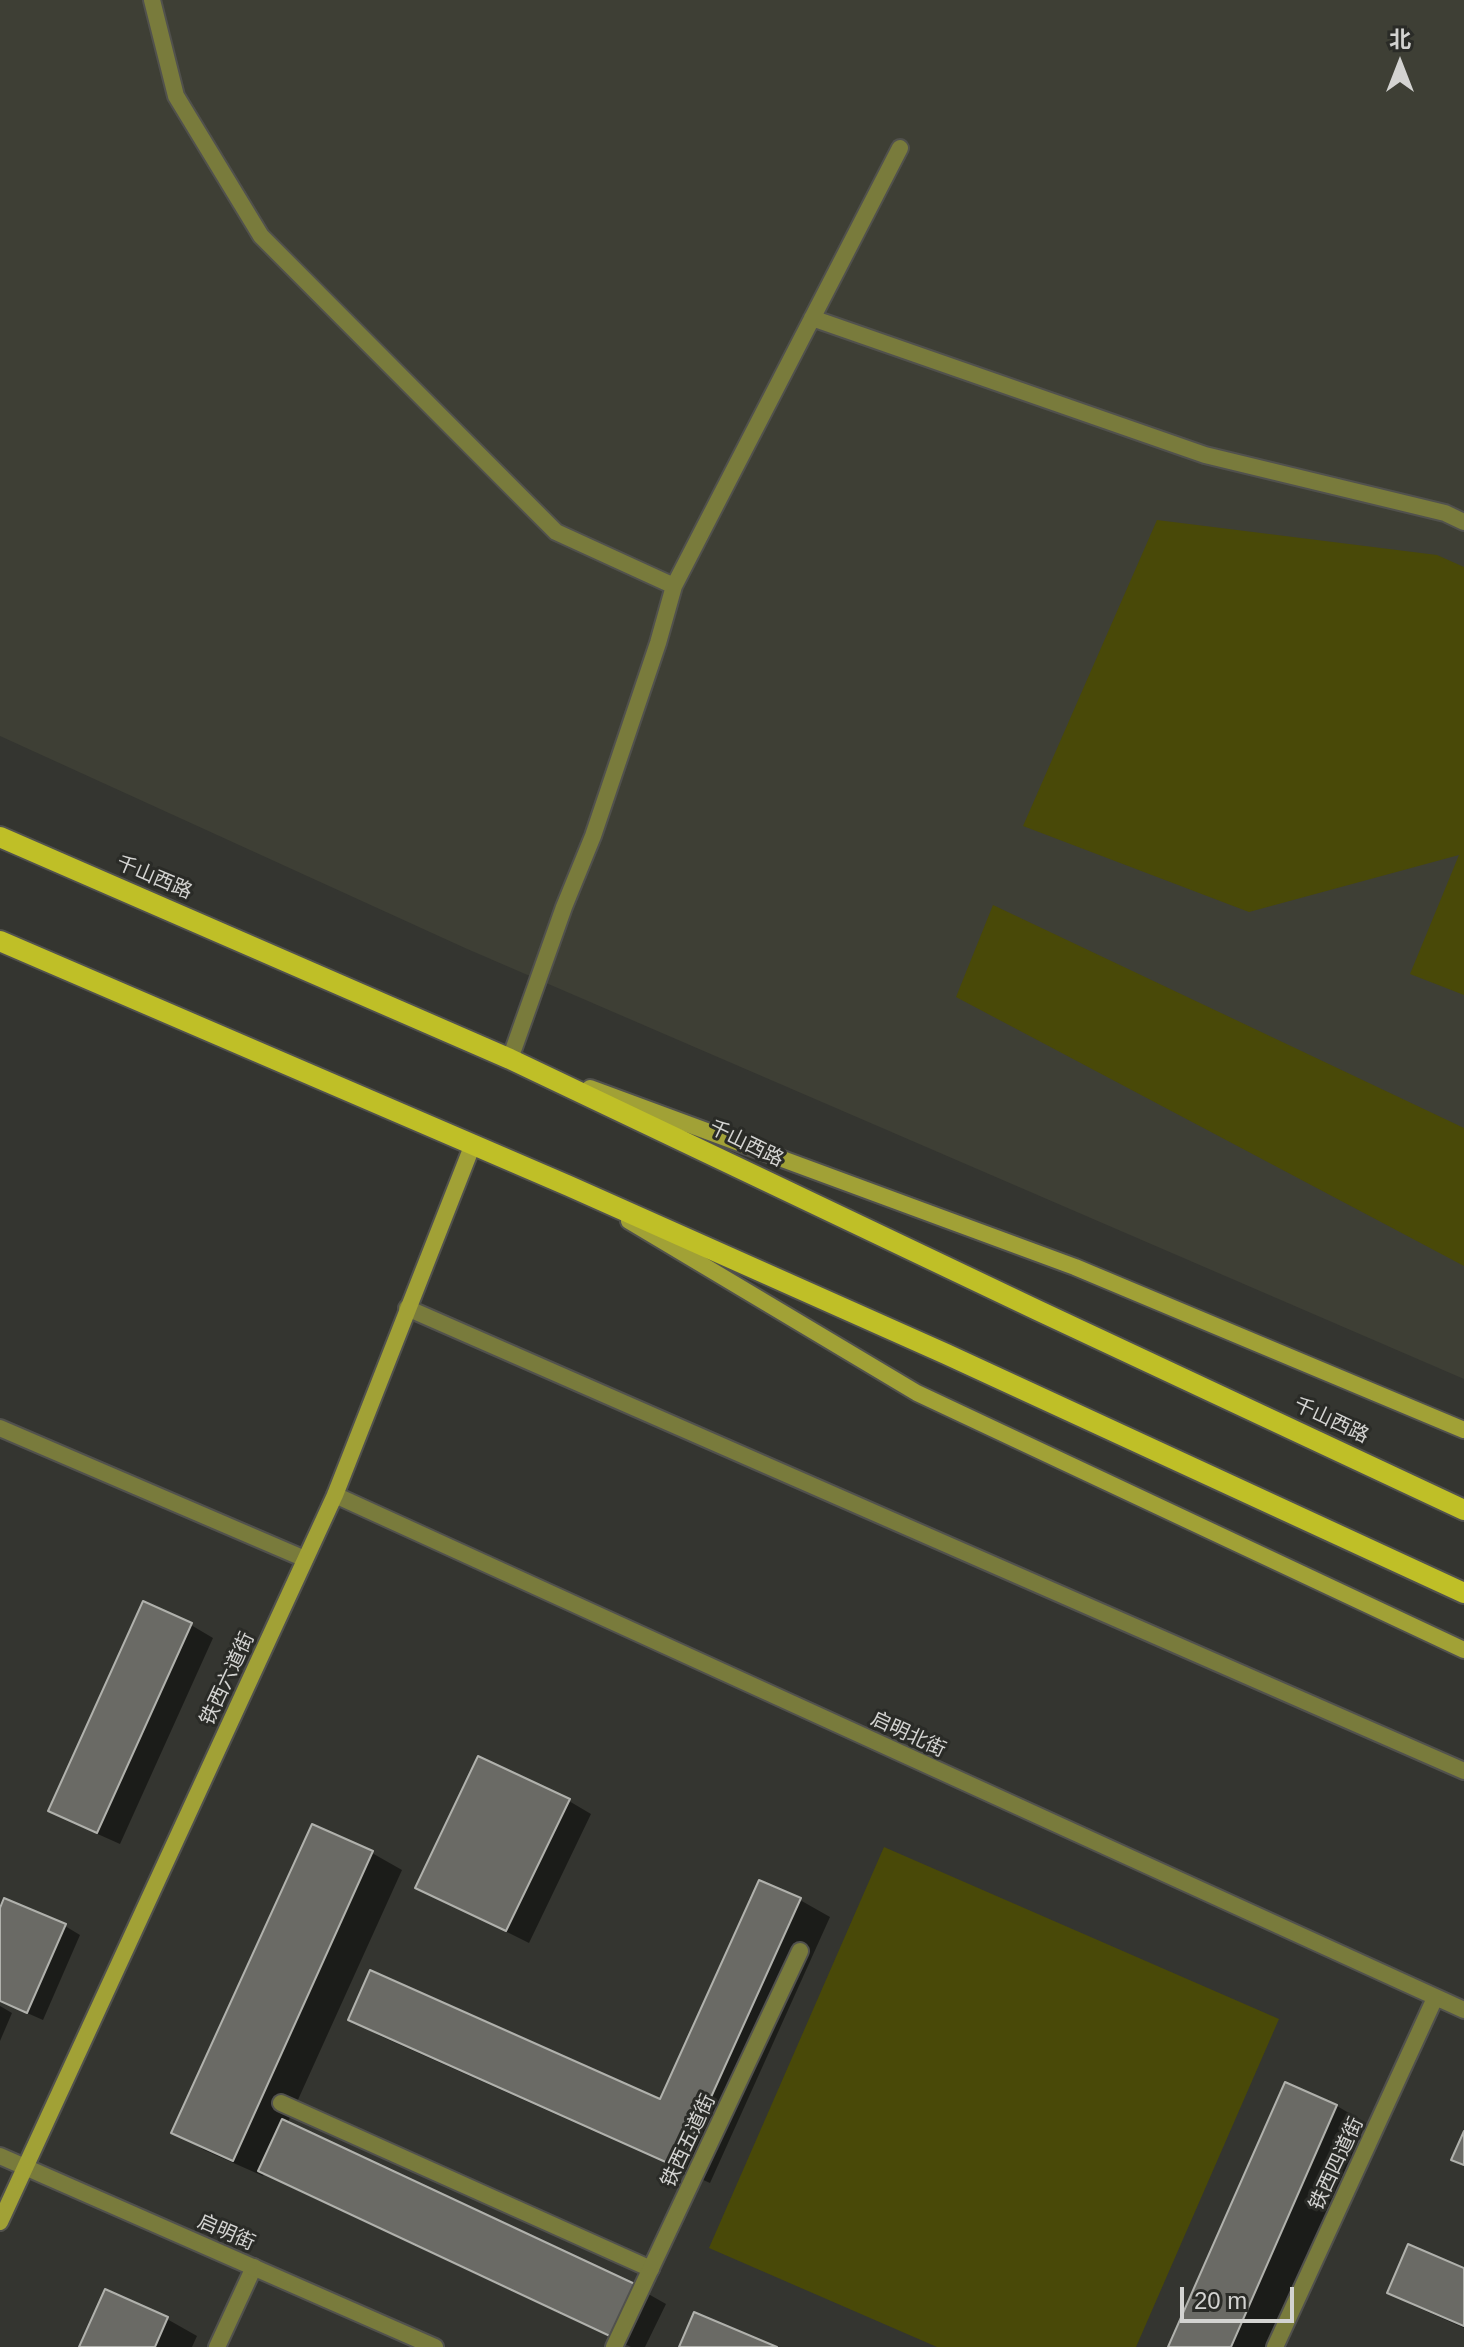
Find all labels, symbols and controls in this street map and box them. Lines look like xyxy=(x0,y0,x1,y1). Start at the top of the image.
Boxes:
north arrow xyxy=(1360,24,1440,104)
text: 北 xyxy=(1389,27,1411,52)
street label: 千山西路 xyxy=(112,851,196,905)
street label: 千山西路 xyxy=(705,1116,787,1172)
street label: 千山西路 xyxy=(1290,1393,1372,1449)
street label: 铁西六道街 xyxy=(196,1629,260,1729)
street label: 启明北街 xyxy=(867,1707,949,1763)
street label: 铁西五道街 xyxy=(657,2091,721,2191)
street label: 铁西四道街 xyxy=(1305,2114,1369,2214)
street label: 启明街 xyxy=(194,2210,258,2256)
scale bar xyxy=(1184,2271,1298,2321)
text: 20 m xyxy=(1194,2287,1247,2314)

